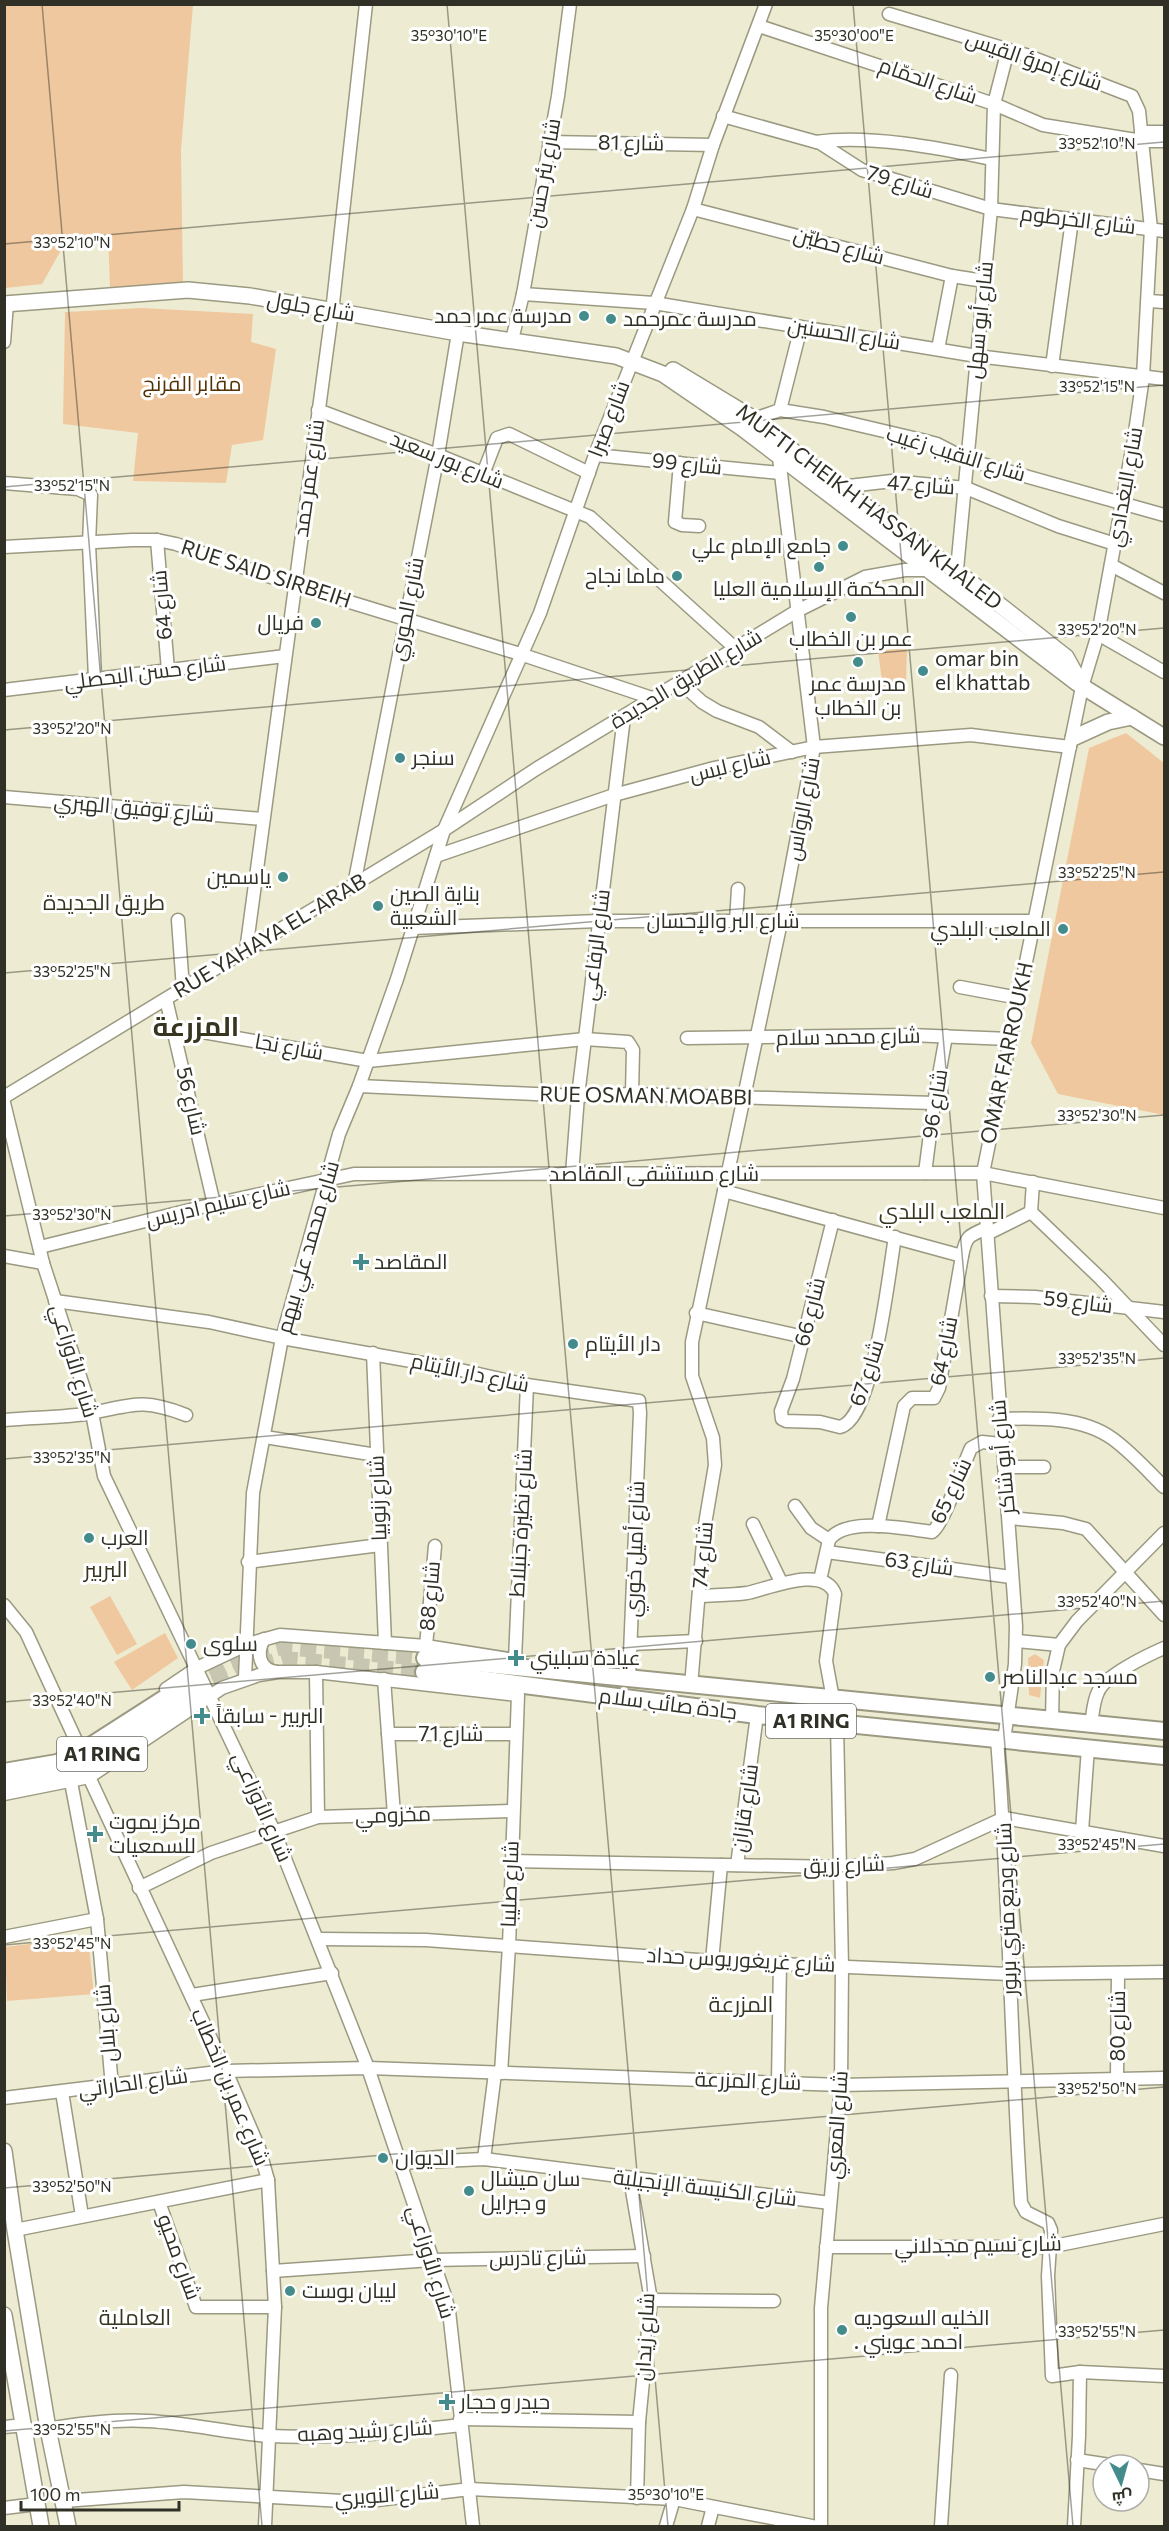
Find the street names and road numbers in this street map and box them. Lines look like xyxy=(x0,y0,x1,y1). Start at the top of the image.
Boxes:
street label: شارع إمرؤ القيس xyxy=(962,25,1106,97)
street label: شارع الحمّام xyxy=(875,51,981,111)
street label: شارع بئر حسن xyxy=(521,116,567,230)
street label: شارع 81 xyxy=(598,128,664,158)
street label: شارع 79 xyxy=(863,159,937,205)
street label: شارع الخرطوم xyxy=(1019,199,1137,241)
street label: شارع حطيّن xyxy=(790,220,888,272)
street label: شارع أبو سهل xyxy=(960,260,1000,380)
street label: شارع جلول xyxy=(265,285,357,329)
street label: شارع الحسنين xyxy=(786,311,902,357)
street label: شارع صبرا xyxy=(582,377,636,461)
street label: MUFTI CHEIKH HASSAN KHALED xyxy=(732,398,1008,614)
street label: شارع عمر حمد xyxy=(287,417,331,539)
street label: شارع النقيب زغيب xyxy=(883,420,1029,488)
street label: شارع بور سعيد xyxy=(386,425,508,495)
street label: شارع البغدادي xyxy=(1101,425,1151,550)
street label: شارع 99 xyxy=(651,446,723,482)
street label: شارع 47 xyxy=(886,469,956,501)
street label: RUE SAID SIRBEIH xyxy=(178,533,355,612)
street label: شارع الحوري xyxy=(383,555,433,664)
street label: شارع 64 xyxy=(145,569,179,641)
street label: شارع الطريق الجديدة xyxy=(605,623,767,735)
street label: شارع حسن البحصلي xyxy=(62,649,228,699)
street label: شارع لبس xyxy=(686,743,774,789)
street label: شارع الرواس xyxy=(779,755,827,863)
street label: شارع توفيق الهبري xyxy=(53,787,215,831)
street label: RUE YAHAYA EL-ARAB xyxy=(168,867,370,1002)
street label: شارع الرفاعي xyxy=(575,888,619,1003)
street label: شارع البر والإحسان xyxy=(646,907,800,935)
street label: OMAR FARROUKH xyxy=(974,959,1037,1146)
street label: شارع محمد سلام xyxy=(775,1022,921,1052)
street label: شارع نجا xyxy=(253,1027,325,1067)
street label: شارع 56 xyxy=(170,1064,212,1138)
street label: شارع 96 xyxy=(916,1067,954,1141)
street label: RUE OSMAN MOABBI xyxy=(539,1080,753,1109)
street label: شارع محمد علي بيهم xyxy=(270,1157,348,1337)
street label: شارع مستشفى المقاصد xyxy=(549,1160,759,1188)
street label: شارع سليم ادريس xyxy=(143,1174,293,1234)
street label: شارع 66 xyxy=(788,1275,832,1349)
street label: شارع 59 xyxy=(1042,1284,1114,1320)
street label: شارع الأوزاعي xyxy=(42,1301,105,1422)
street label: شارع 64 xyxy=(924,1314,964,1388)
street label: شارع 67 xyxy=(843,1336,891,1410)
street label: شارع دار الأيتام xyxy=(408,1347,532,1399)
street label: شارع أبو شاكر xyxy=(984,1398,1022,1517)
street label: شارع نظيرة جنبلاط xyxy=(503,1448,539,1598)
street label: شارع 65 xyxy=(924,1454,978,1528)
street label: شارع زنوبيا xyxy=(363,1455,393,1541)
street label: شارع أميل خوري xyxy=(619,1480,653,1618)
street label: شارع 74 xyxy=(686,1520,720,1590)
street label: شارع 63 xyxy=(883,1545,955,1583)
street label: شارع 88 xyxy=(413,1560,447,1632)
street label: جادة صائب سلام xyxy=(597,1682,739,1726)
road number: A1 RING xyxy=(766,1704,856,1738)
street label: شارع 71 xyxy=(419,1720,483,1748)
road number: A1 RING xyxy=(57,1737,147,1771)
street label: شارع الأوزاعي xyxy=(223,1748,299,1867)
street label: شارع قازان xyxy=(725,1762,765,1854)
street label: مخزومي xyxy=(355,1800,432,1832)
street label: شارع وديع متري بربور xyxy=(990,1822,1026,1997)
street label: شارع صليبا xyxy=(494,1840,526,1928)
street label: شارع زريق xyxy=(803,1850,885,1880)
street label: شارع غريغوريوس حداد xyxy=(646,1941,836,1979)
street label: شارع بلال xyxy=(89,1983,123,2063)
street label: شارع 80 xyxy=(1104,1990,1132,2062)
street label: شارع عمر بن الخطاب xyxy=(184,2004,276,2170)
street label: شارع الحاراتي xyxy=(76,2061,190,2107)
street label: شارع المزرعة xyxy=(694,2065,802,2097)
street label: شارع المعري xyxy=(819,2070,857,2180)
street label: شارع الكنيسة الإنجيلية xyxy=(612,2163,798,2213)
street label: شارع الأوزاعي xyxy=(399,2202,462,2323)
street label: شارع محيو xyxy=(151,2210,207,2304)
street label: شارع نسيم مجدلاني xyxy=(894,2230,1062,2262)
street label: شارع تادرس xyxy=(489,2243,587,2273)
street label: شارع زيدان xyxy=(629,2292,661,2382)
street label: شارع رشيد وهبه xyxy=(297,2413,433,2449)
street label: شارع النويري xyxy=(334,2477,441,2515)

